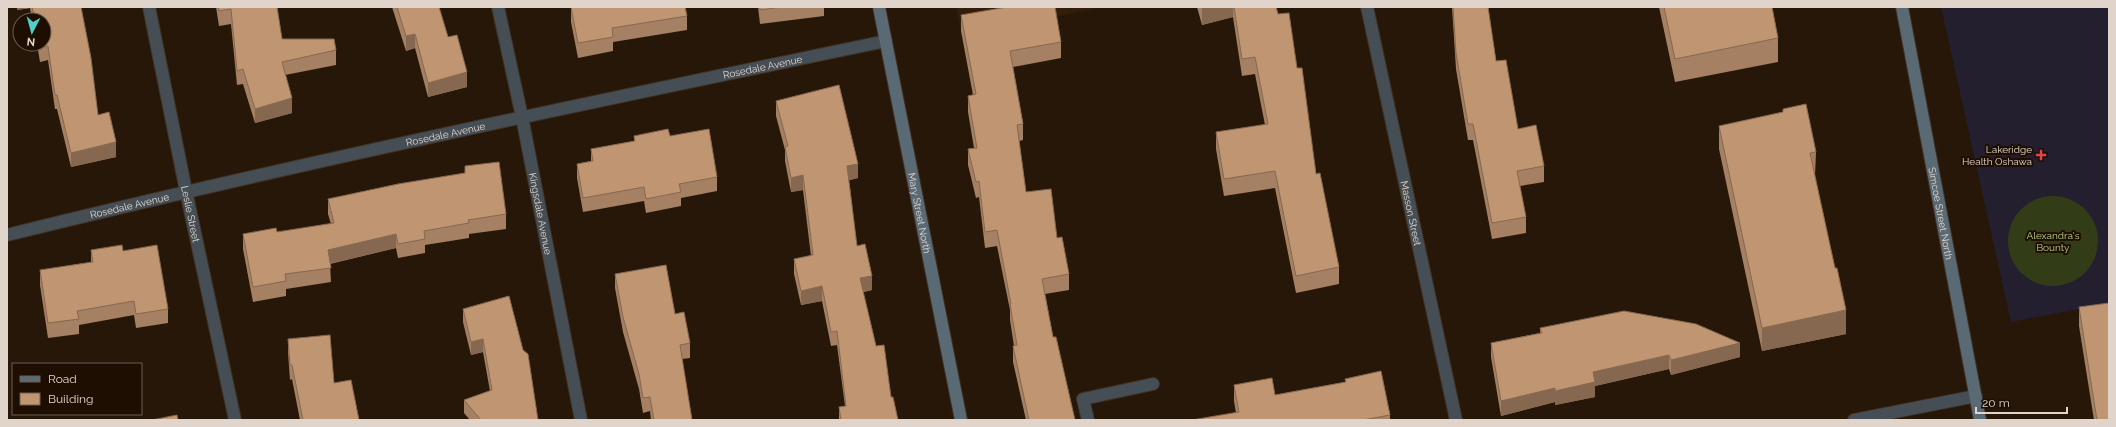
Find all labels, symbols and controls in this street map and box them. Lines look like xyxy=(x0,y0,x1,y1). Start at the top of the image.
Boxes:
north arrow xyxy=(12,12,52,52)
text: N xyxy=(26,35,36,48)
street label: Rosedale Avenue xyxy=(722,53,803,80)
street label: Rosedale Avenue xyxy=(405,120,486,148)
place label: Lakeridge Health Oshawa xyxy=(1962,144,2032,167)
marker: Lakeridge Health Oshawa xyxy=(2035,149,2047,161)
street label: Simcoe Street North xyxy=(1927,166,1955,261)
street label: Kingsdale Avenue xyxy=(527,172,554,256)
street label: Mary Street North xyxy=(907,172,933,254)
street label: Masson Street xyxy=(1399,180,1424,247)
street label: Leslie Street xyxy=(180,185,202,244)
street label: Rosedale Avenue xyxy=(89,191,170,220)
park label: Alexandra's Bounty xyxy=(2026,230,2080,253)
legend xyxy=(12,363,142,415)
text: Road xyxy=(48,372,77,386)
scale bar xyxy=(1976,389,2067,415)
text: Building xyxy=(48,392,94,406)
text: 20 m xyxy=(1982,396,2010,410)

